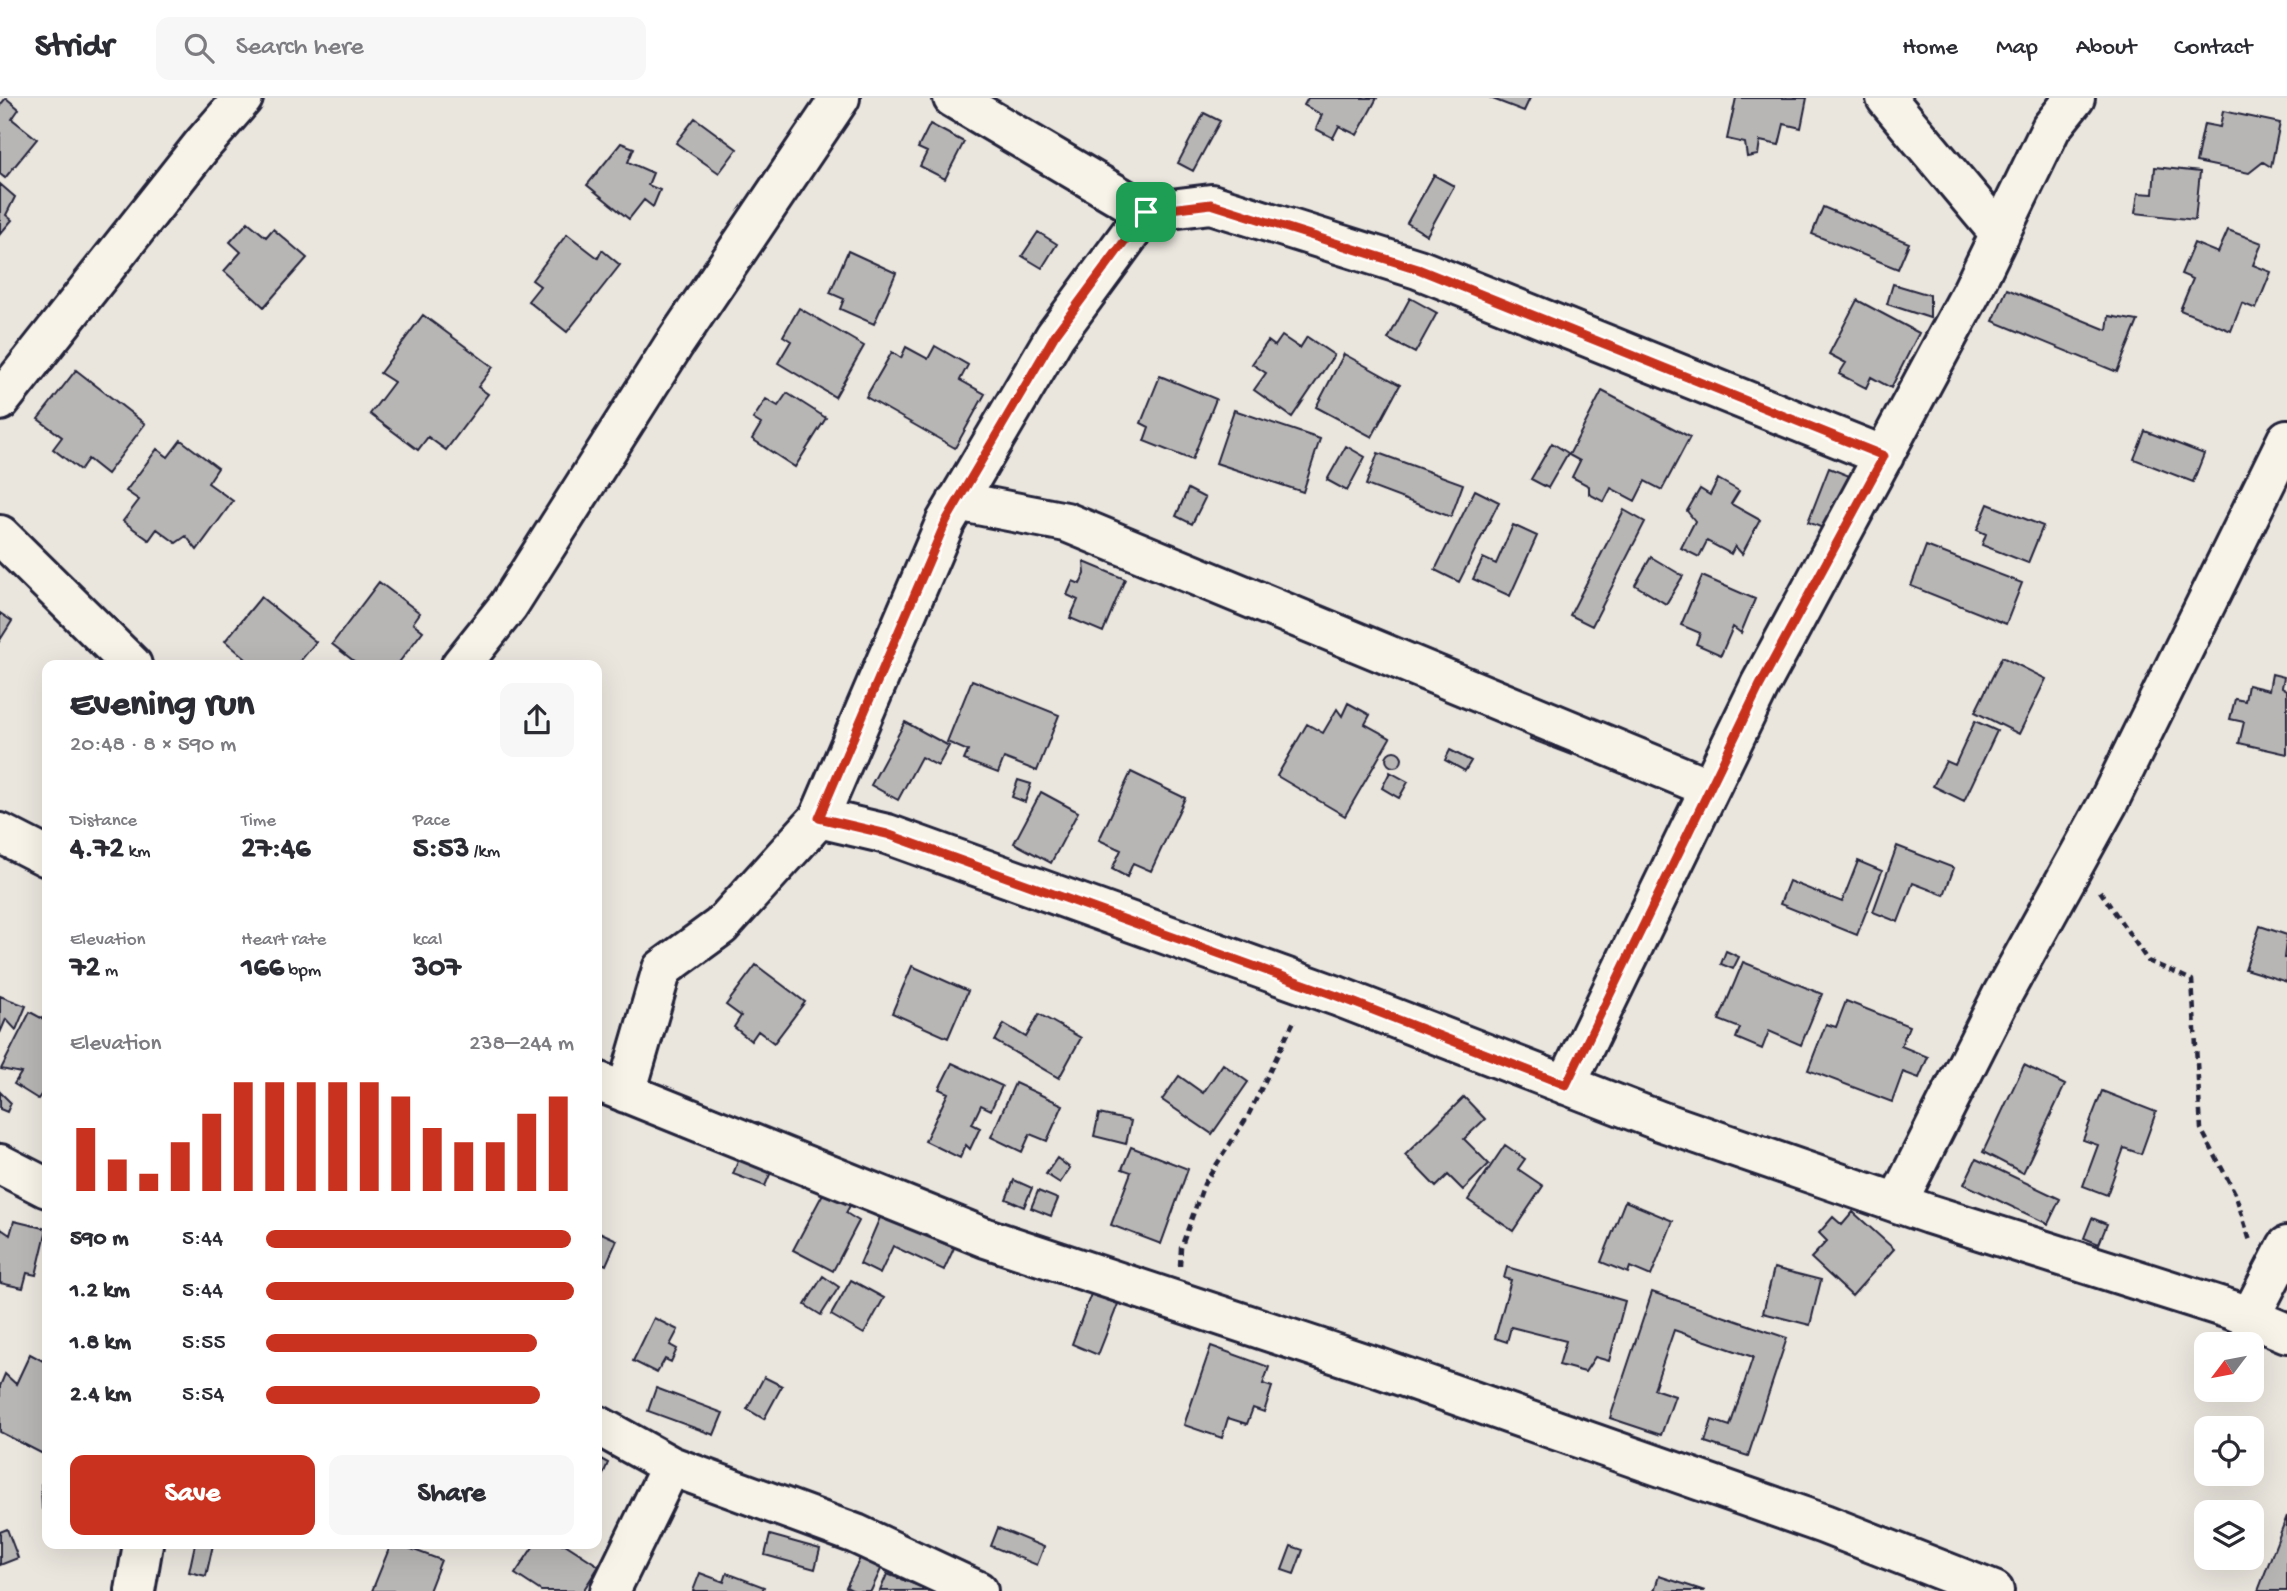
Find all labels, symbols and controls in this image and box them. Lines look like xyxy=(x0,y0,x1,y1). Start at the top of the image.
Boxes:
search box xyxy=(156,17,646,80)
text: Stridr xyxy=(35,29,114,67)
icon: search xyxy=(180,29,218,67)
text: Search here xyxy=(236,33,364,64)
text: Home xyxy=(1902,34,1958,63)
text: Map xyxy=(1996,34,2038,63)
text: About xyxy=(2076,34,2136,63)
text: Contact xyxy=(2174,34,2252,63)
pin xyxy=(1116,182,1176,242)
icon: arrive xyxy=(1127,193,1165,231)
button: share xyxy=(500,683,574,757)
text: Evening run xyxy=(70,684,254,728)
text: 20:48 · 8 × 590 m xyxy=(70,732,236,759)
text: Distance xyxy=(70,810,137,833)
text: Time xyxy=(241,810,276,833)
text: Pace xyxy=(413,810,450,833)
text: 4.72 xyxy=(70,833,124,868)
text: 27:46 xyxy=(241,833,310,868)
text: 5:53 xyxy=(413,833,469,868)
text: km xyxy=(124,841,150,864)
text: /km xyxy=(469,841,500,864)
text: Elevation xyxy=(70,929,146,952)
text: Heart rate xyxy=(241,929,326,952)
text: kcal xyxy=(413,929,442,952)
text: 72 xyxy=(70,952,100,987)
text: 166 xyxy=(241,952,284,987)
text: 307 xyxy=(413,952,461,987)
text: m xyxy=(100,960,118,983)
text: bpm xyxy=(284,960,321,983)
text: Elevation xyxy=(70,1031,161,1058)
text: 238–244 m xyxy=(469,1031,574,1058)
text: 590 m xyxy=(70,1226,128,1253)
text: 5:44 xyxy=(182,1226,223,1253)
text: 1.2 km xyxy=(70,1278,130,1305)
text: 5:44 xyxy=(182,1278,223,1305)
text: 1.8 km xyxy=(70,1330,131,1357)
text: 5:55 xyxy=(182,1330,226,1357)
north arrow xyxy=(2194,1332,2264,1402)
map controls xyxy=(2194,1332,2264,1570)
text: 2.4 km xyxy=(70,1382,131,1409)
text: 5:54 xyxy=(182,1382,224,1409)
button: locate xyxy=(2194,1416,2264,1486)
button: Save xyxy=(70,1455,315,1535)
button: Share xyxy=(329,1455,574,1535)
button: layers xyxy=(2194,1500,2264,1570)

